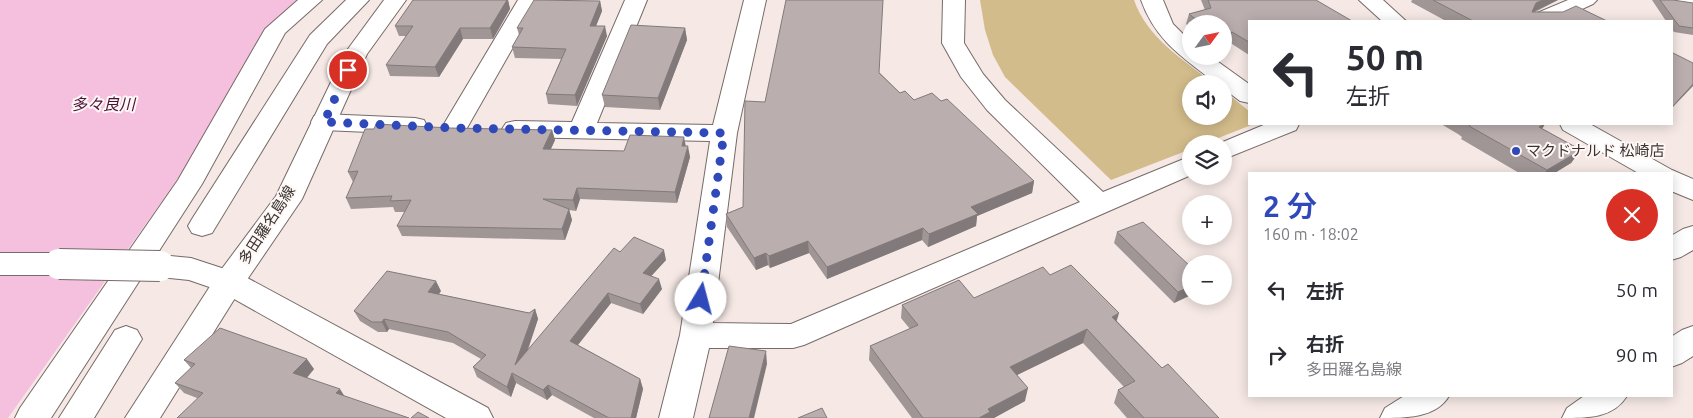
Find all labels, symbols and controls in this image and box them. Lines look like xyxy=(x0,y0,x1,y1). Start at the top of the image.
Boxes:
north arrow xyxy=(1182,15,1232,65)
map controls xyxy=(1182,15,1232,305)
text: 50 m xyxy=(1346,37,1424,77)
icon: left xyxy=(1263,40,1328,105)
pin xyxy=(327,49,369,91)
icon: arrive xyxy=(334,56,362,84)
button: sound xyxy=(1182,75,1232,125)
text: 左折 xyxy=(1346,83,1390,108)
water label: 多々良川 xyxy=(71,95,137,113)
button: layers xyxy=(1182,135,1232,185)
place label: マクドナルド 松崎店 xyxy=(1526,142,1664,159)
marker: マクドナルド 松崎店 xyxy=(1510,145,1522,157)
street label: 多田羅名島線 xyxy=(235,182,298,267)
text: 2 分 xyxy=(1263,189,1317,223)
button: close xyxy=(1606,189,1658,241)
button: + xyxy=(1182,195,1232,245)
text: 160 m · 18:02 xyxy=(1263,225,1359,243)
button: − xyxy=(1182,255,1232,305)
position arrow xyxy=(674,272,726,324)
icon: left xyxy=(1263,276,1291,304)
text: 50 m xyxy=(1616,279,1658,301)
text: 左折 xyxy=(1306,280,1344,302)
text: 右折 xyxy=(1306,333,1344,355)
icon: right xyxy=(1263,341,1291,369)
text: 90 m xyxy=(1616,344,1658,366)
text: 多田羅名島線 xyxy=(1306,360,1402,378)

